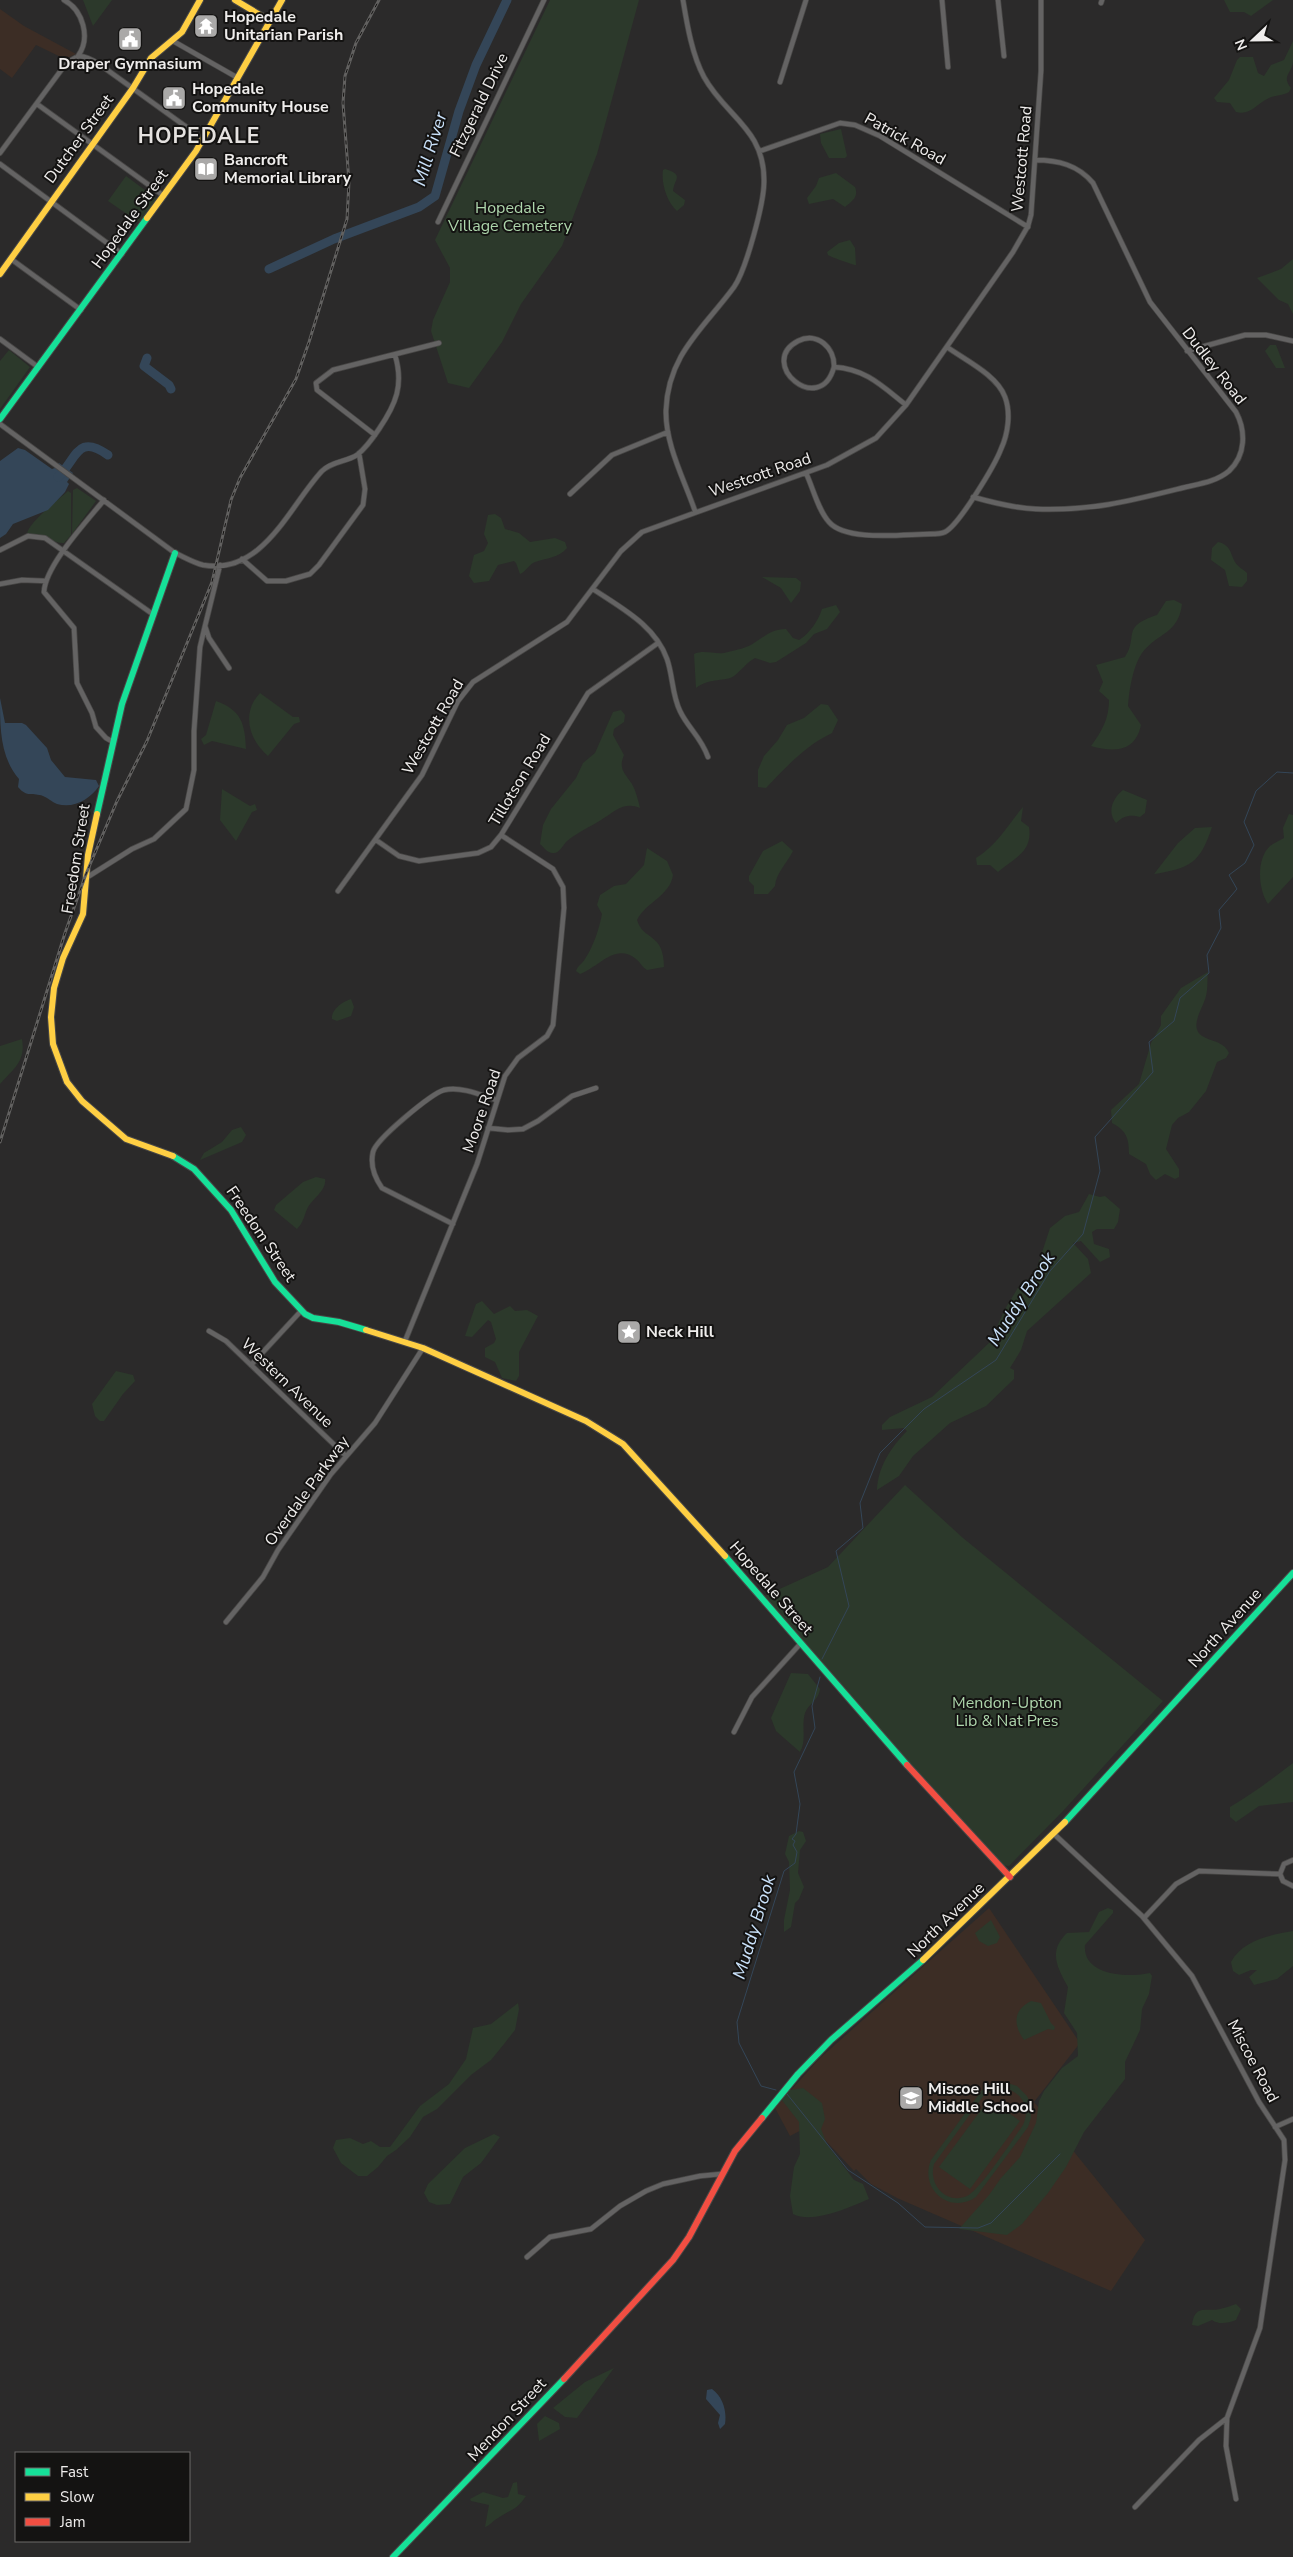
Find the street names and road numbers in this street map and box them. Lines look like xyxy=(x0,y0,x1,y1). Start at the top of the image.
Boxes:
street label: Fitzgerald Drive xyxy=(444,49,514,161)
street label: Dutcher Street xyxy=(39,90,119,188)
street label: Westcott Road xyxy=(1006,105,1038,213)
street label: Patrick Road xyxy=(860,108,950,170)
street label: Hopedale Street xyxy=(87,165,174,273)
street label: Dudley Road xyxy=(1177,323,1251,409)
street label: Westcott Road xyxy=(706,447,814,503)
street label: Westcott Road xyxy=(397,675,469,779)
street label: Tillotson Road xyxy=(484,730,556,830)
street label: Freedom Street xyxy=(56,802,96,916)
street label: Moore Road xyxy=(457,1066,507,1156)
street label: Freedom Street xyxy=(221,1182,301,1286)
street label: Western Avenue xyxy=(236,1333,338,1433)
street label: Overdale Parkway xyxy=(260,1431,355,1551)
street label: Hopedale Street xyxy=(724,1536,818,1640)
street label: North Avenue xyxy=(1183,1583,1267,1673)
street label: North Avenue xyxy=(902,1877,990,1963)
street label: Miscoe Road xyxy=(1222,2016,1284,2106)
street label: Mendon Street xyxy=(463,2373,552,2466)

